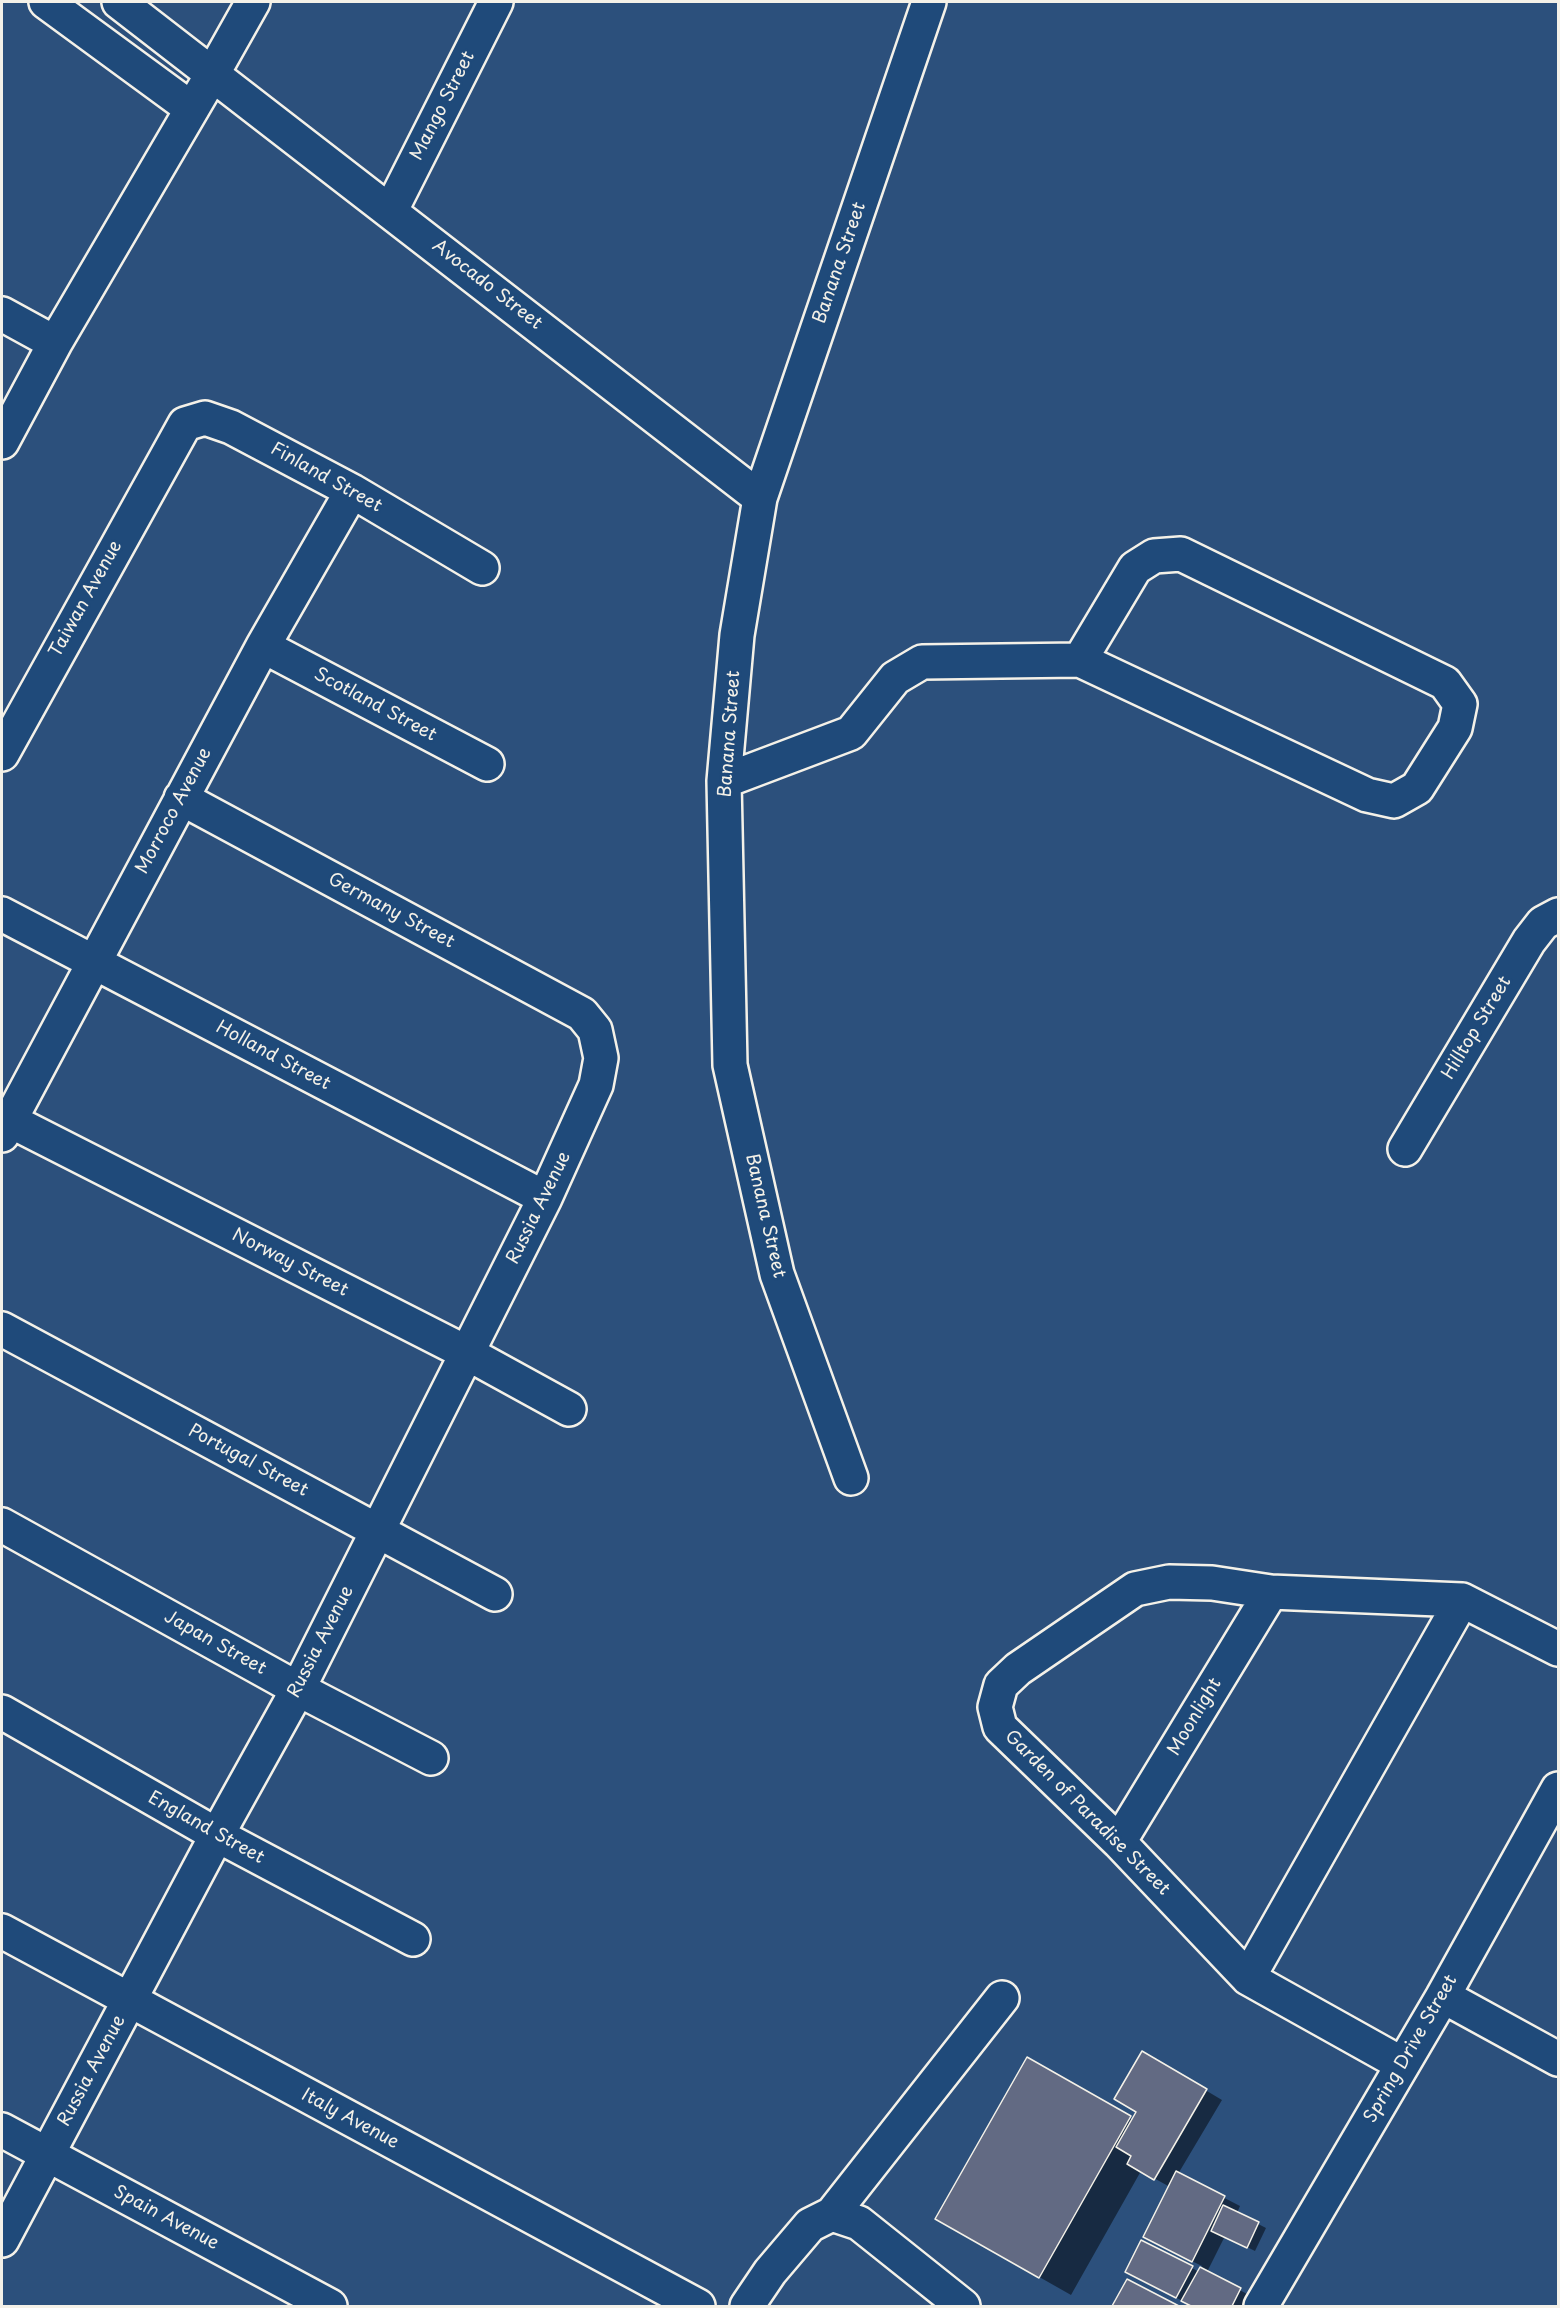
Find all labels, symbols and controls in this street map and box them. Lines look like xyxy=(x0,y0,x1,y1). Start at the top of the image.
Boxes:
street label: Mango Street xyxy=(406,48,480,164)
street label: Banana Street xyxy=(809,199,871,327)
street label: Avocado Street xyxy=(428,235,546,335)
street label: Finland Street xyxy=(267,438,385,518)
street label: Taiwan Avenue xyxy=(45,537,127,661)
street label: Scotland Street xyxy=(310,664,440,746)
street label: Banana Street xyxy=(715,670,745,798)
street label: Morroco Avenue xyxy=(132,744,216,878)
street label: Germany Street xyxy=(324,869,458,953)
street label: Hilltop Street xyxy=(1438,973,1516,1083)
street label: Holland Street xyxy=(212,1017,334,1095)
street label: Russia Avenue xyxy=(502,1148,576,1268)
street label: Banana Street xyxy=(740,1152,790,1280)
street label: Norway Street xyxy=(228,1224,352,1302)
street label: Portugal Street xyxy=(184,1420,312,1502)
street label: Russia Avenue xyxy=(284,1582,358,1702)
street label: Japan Street xyxy=(160,1606,270,1680)
street label: Moonlight xyxy=(1163,1674,1227,1760)
street label: Garden of Paradise Street xyxy=(1000,1726,1174,1900)
street label: England Street xyxy=(144,1787,268,1869)
street label: Spring Drive Street xyxy=(1360,1971,1462,2127)
street label: Russia Avenue xyxy=(54,2012,130,2130)
street label: Italy Avenue xyxy=(298,2084,402,2154)
street label: Spain Avenue xyxy=(110,2181,222,2255)

